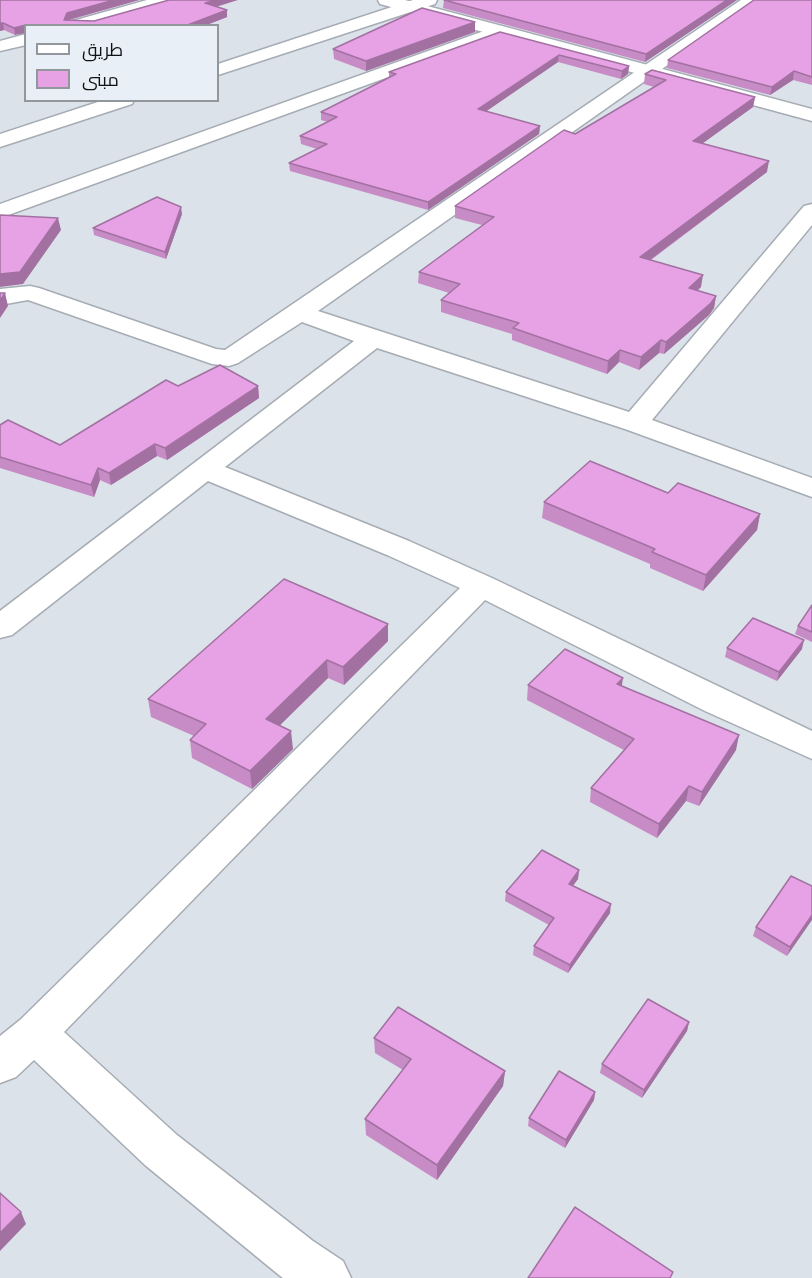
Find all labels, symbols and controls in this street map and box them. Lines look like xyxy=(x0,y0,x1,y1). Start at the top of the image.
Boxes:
legend xyxy=(24,24,219,102)
text: طريق xyxy=(82,39,123,59)
text: مبنى xyxy=(82,69,119,89)

